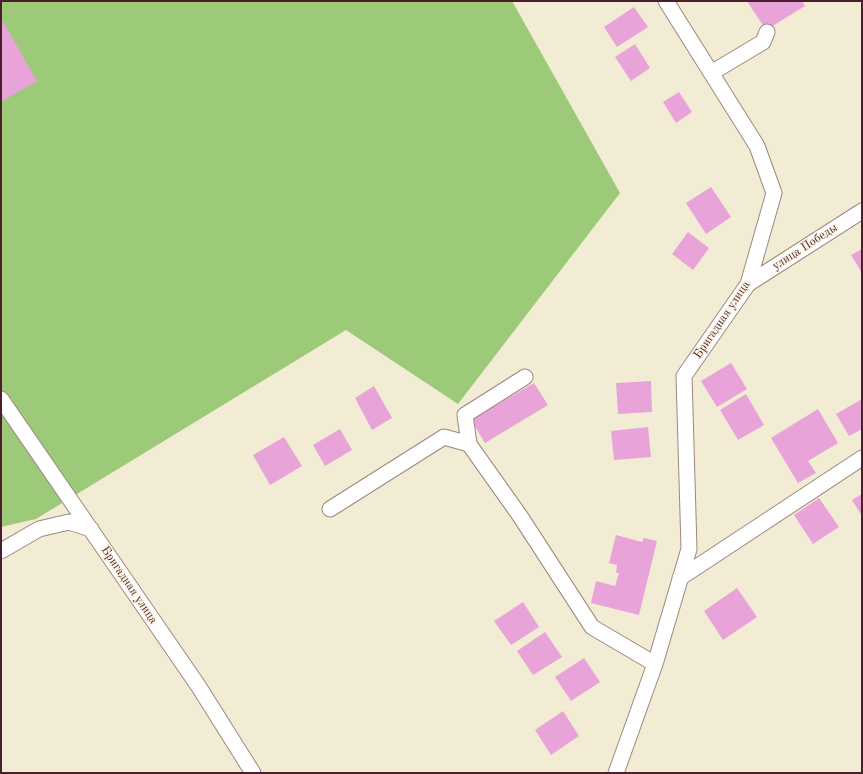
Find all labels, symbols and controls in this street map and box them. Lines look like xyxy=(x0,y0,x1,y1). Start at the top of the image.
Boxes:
street label: улица Победы xyxy=(770,221,840,273)
street label: Бригадная улица xyxy=(691,278,753,362)
street label: Бригадная улица xyxy=(98,543,160,627)

